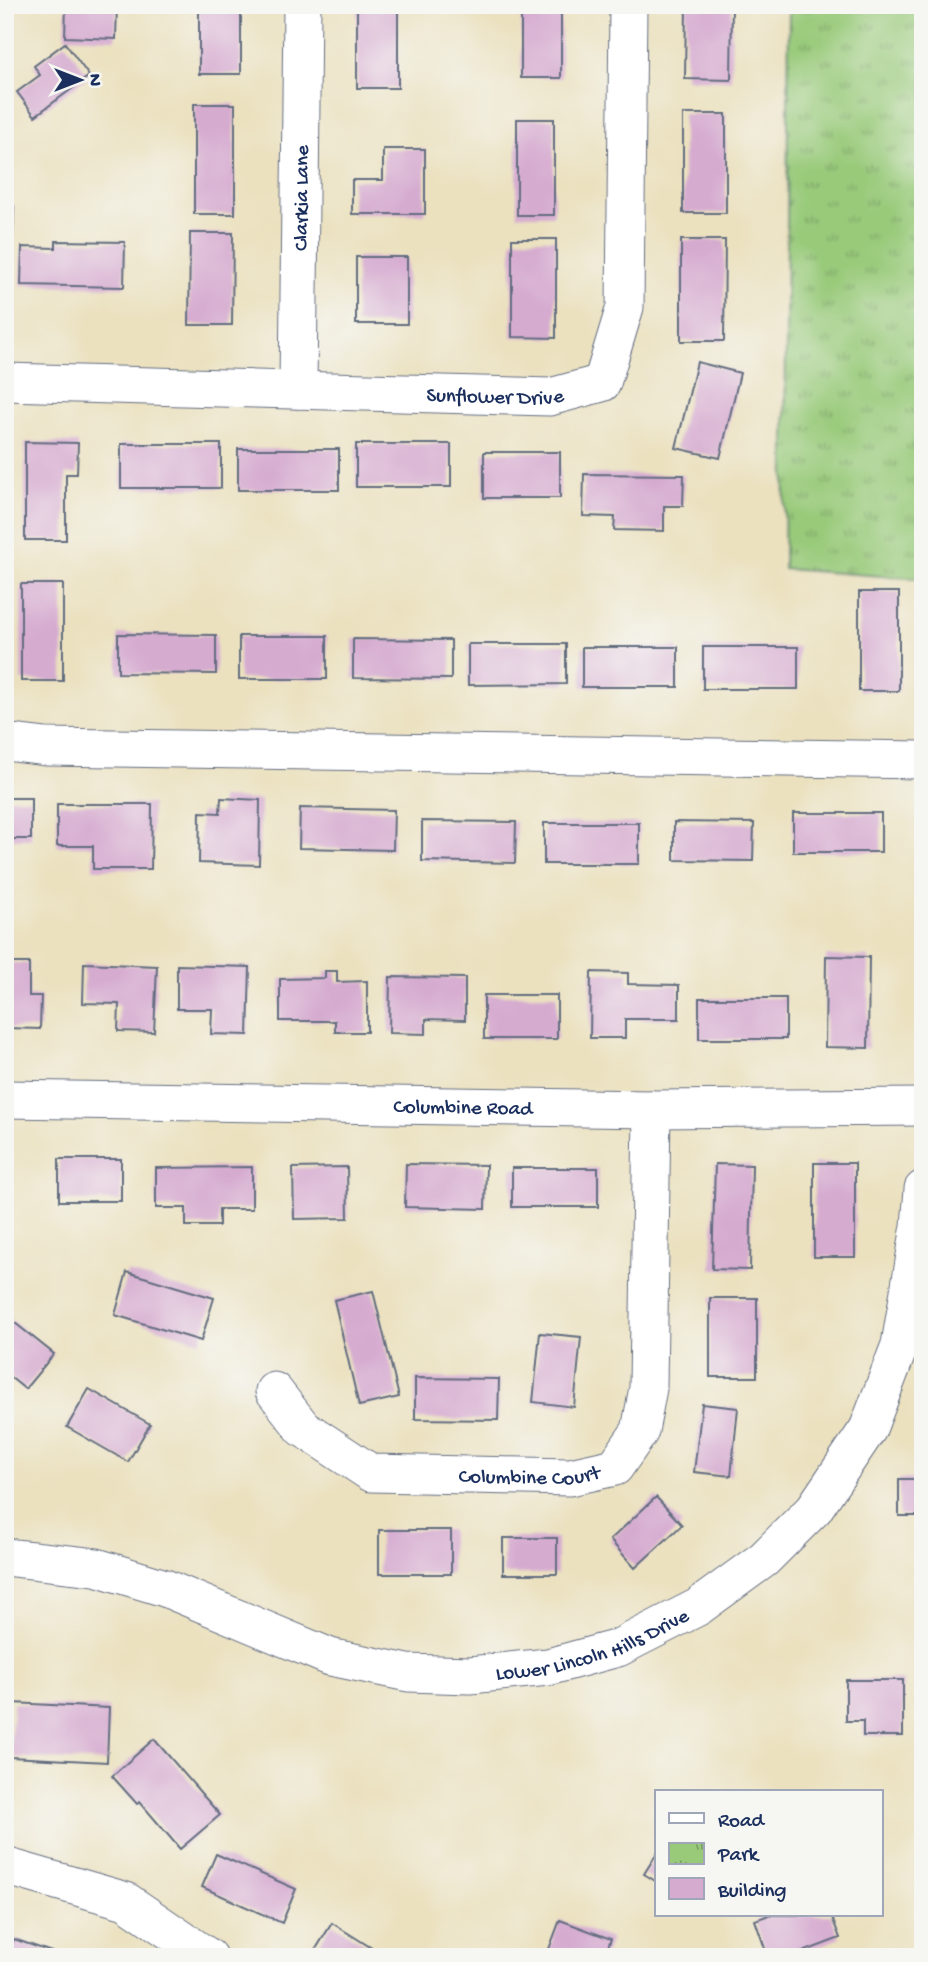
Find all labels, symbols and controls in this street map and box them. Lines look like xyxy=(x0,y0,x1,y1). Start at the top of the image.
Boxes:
north arrow xyxy=(46,46,116,116)
text: N xyxy=(82,74,105,86)
street label: Clarkia Lane xyxy=(290,144,317,251)
street label: Sunflower Drive xyxy=(426,385,568,413)
street label: Columbine Road xyxy=(393,1096,534,1123)
street label: Columbine Court xyxy=(458,1461,605,1493)
street label: Lower Lincoln Hills Drive xyxy=(495,1604,695,1688)
legend xyxy=(655,1790,883,1916)
text: Road xyxy=(718,1810,766,1835)
text: Park xyxy=(717,1844,761,1869)
text: Building xyxy=(717,1880,787,1905)

